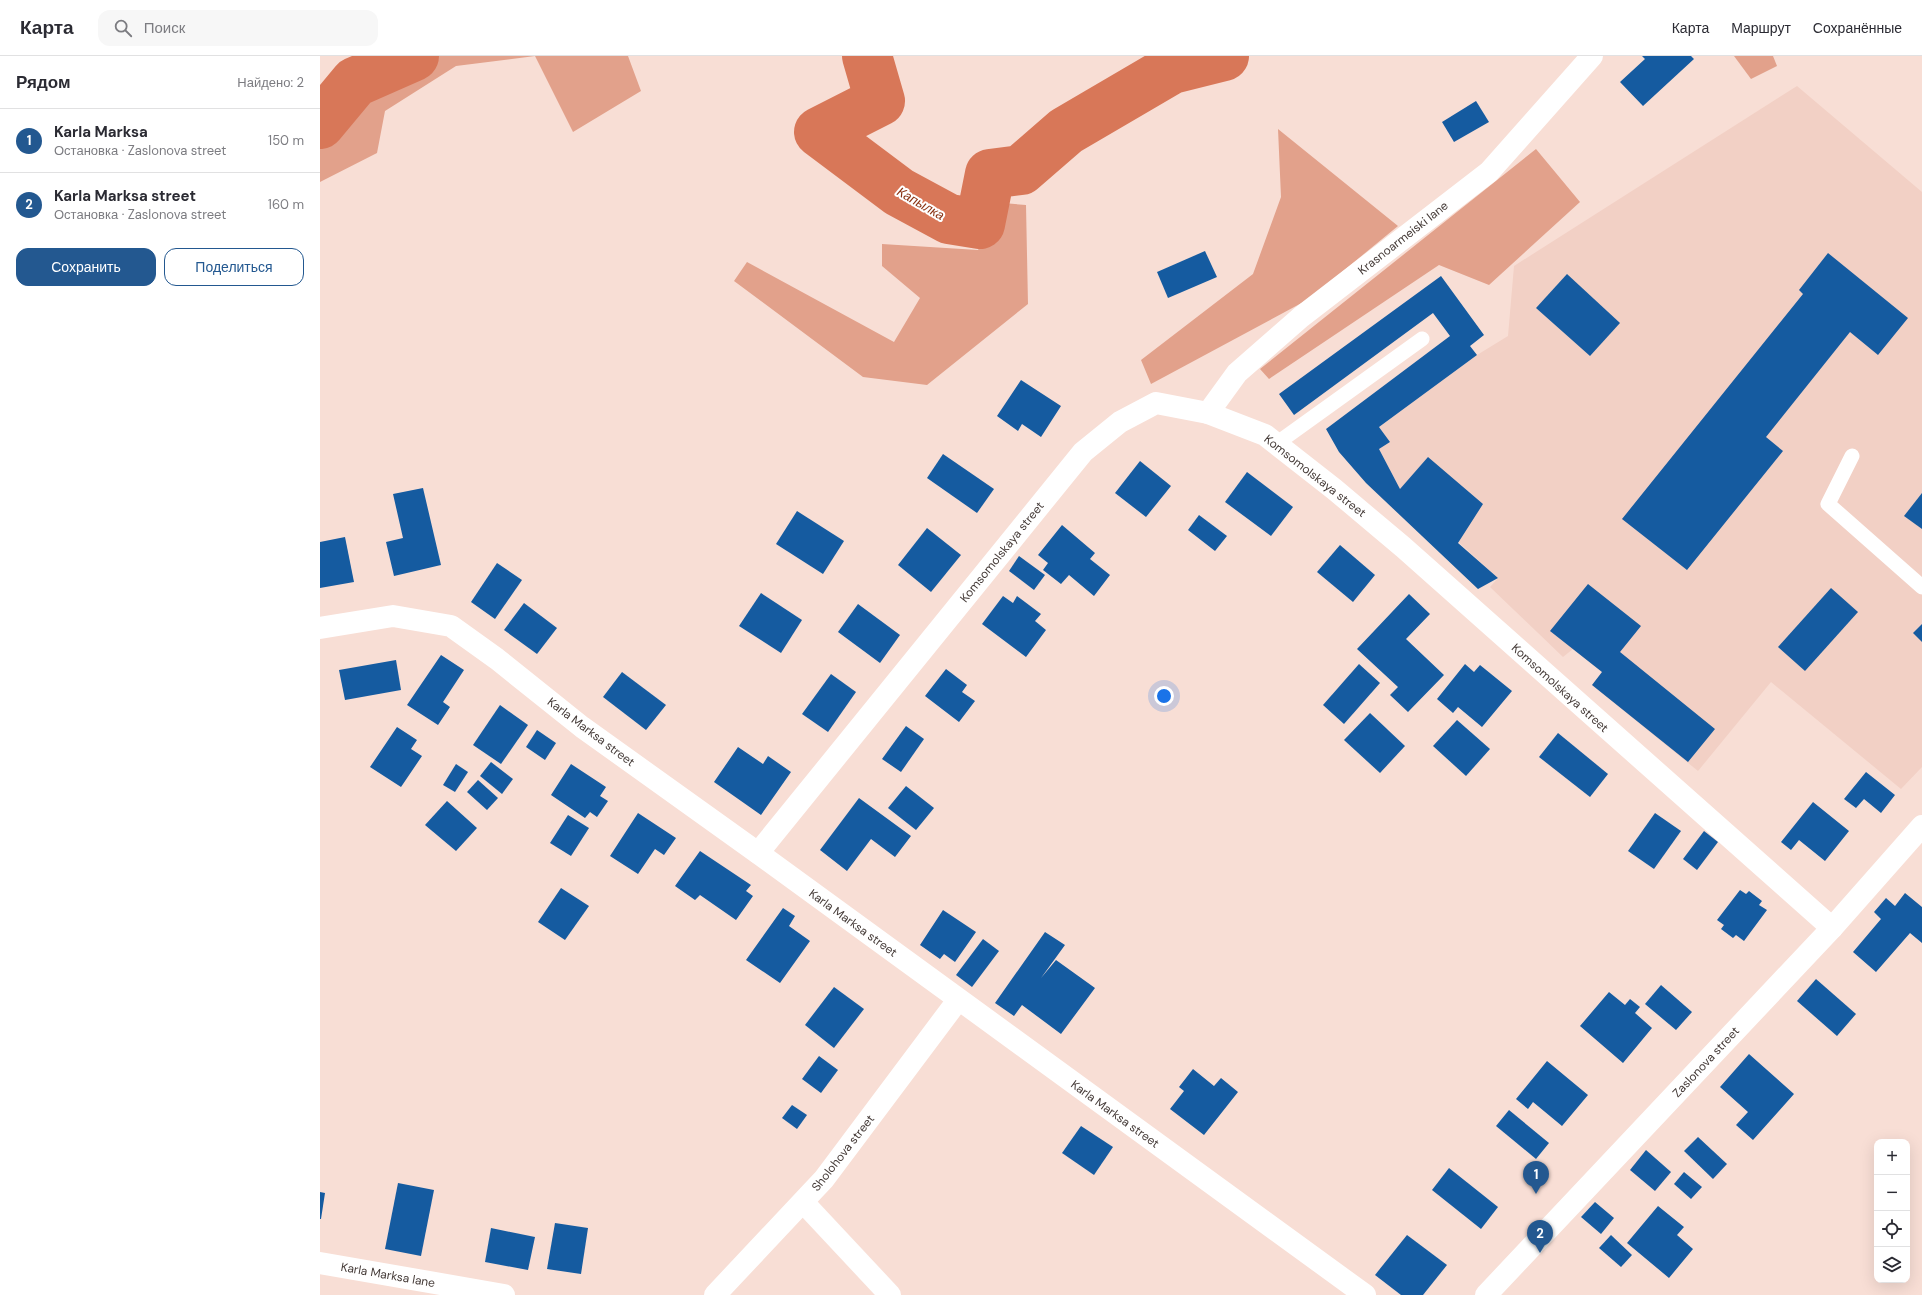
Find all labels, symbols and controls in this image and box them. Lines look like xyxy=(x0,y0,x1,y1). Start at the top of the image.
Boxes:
search box xyxy=(98,10,378,46)
text: Карта xyxy=(20,15,74,40)
icon: search xyxy=(112,17,134,39)
text: Поиск xyxy=(144,18,185,38)
text: Карта xyxy=(1672,19,1709,37)
text: Маршрут xyxy=(1731,19,1791,37)
text: Сохранённые xyxy=(1813,19,1902,37)
text: Рядом xyxy=(16,71,71,93)
text: Найдено: 2 xyxy=(237,74,304,91)
text: Karla Marksa xyxy=(54,122,148,142)
text: 1 xyxy=(27,132,31,149)
text: 150 m xyxy=(268,132,304,149)
text: Остановка · Zaslonova street xyxy=(54,142,226,159)
water label: Капылка xyxy=(894,183,948,224)
text: Karla Marksa street xyxy=(54,186,196,206)
text: 2 xyxy=(25,196,33,213)
text: 160 m xyxy=(268,196,304,213)
street label: Krasnoarmeiski lane xyxy=(1355,198,1452,278)
text: Остановка · Zaslonova street xyxy=(54,206,226,223)
button: Сохранить xyxy=(16,248,156,286)
button: Поделиться xyxy=(164,248,304,286)
street label: Komsomolskaya street xyxy=(1261,431,1370,521)
street label: Komsomolskaya street xyxy=(956,498,1048,606)
street label: Komsomolskaya street xyxy=(1508,640,1612,736)
your location xyxy=(1154,686,1174,706)
street label: Karla Marksa street xyxy=(544,694,638,770)
street label: Karla Marksa street xyxy=(806,886,901,961)
street label: Zaslonova street xyxy=(1669,1023,1743,1101)
street label: Karla Marksa street xyxy=(1068,1077,1163,1152)
street label: Sholohova street xyxy=(808,1111,878,1195)
map controls xyxy=(1874,1139,1910,1283)
button: + xyxy=(1874,1139,1910,1175)
pin: 1 xyxy=(1523,1161,1549,1194)
button: − xyxy=(1874,1175,1910,1211)
button: locate xyxy=(1874,1211,1910,1247)
pin: 2 xyxy=(1527,1220,1553,1253)
button: layers xyxy=(1874,1247,1910,1283)
street label: Karla Marksa lane xyxy=(340,1259,437,1291)

